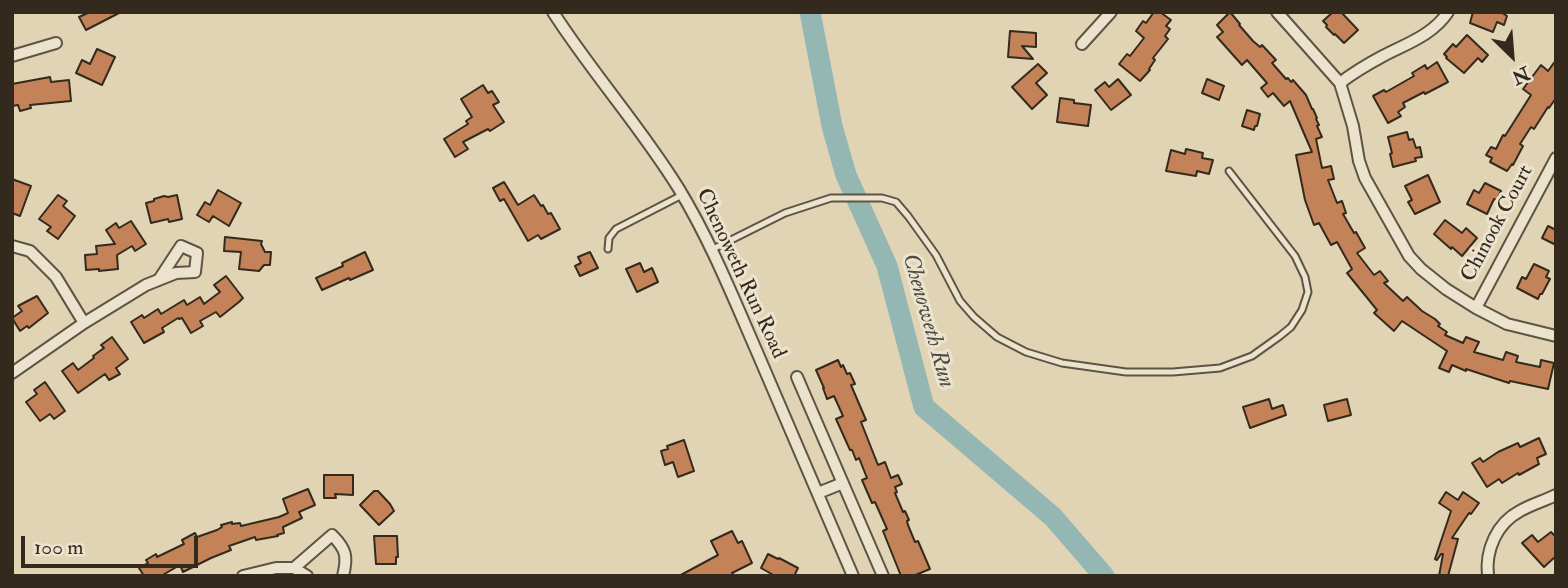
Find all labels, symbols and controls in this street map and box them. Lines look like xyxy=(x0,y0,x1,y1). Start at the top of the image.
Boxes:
north arrow xyxy=(1477,21,1547,91)
text: N xyxy=(1508,61,1534,90)
street label: Chinook Court xyxy=(1457,161,1539,287)
street label: Chenoweth Run Road xyxy=(690,185,790,363)
water label: Chenoweth Run xyxy=(895,251,959,391)
scale bar xyxy=(24,522,201,566)
text: 100 m xyxy=(34,534,84,561)

